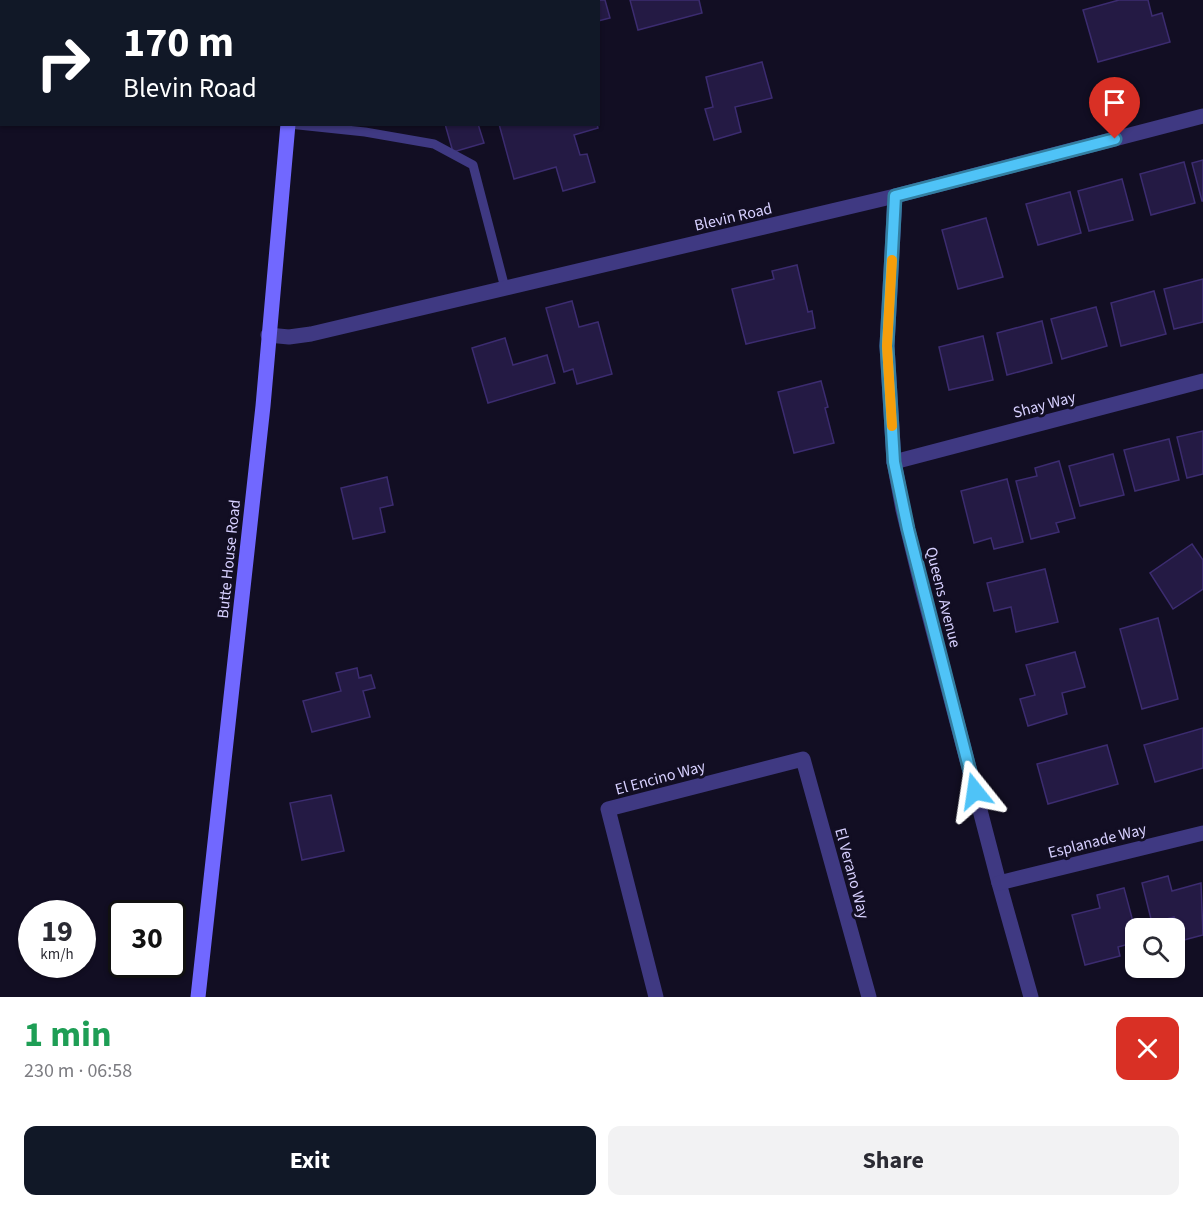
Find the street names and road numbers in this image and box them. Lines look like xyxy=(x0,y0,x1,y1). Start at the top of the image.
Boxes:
street label: Blevin Road xyxy=(692,197,774,237)
street label: Shay Way xyxy=(1011,386,1078,424)
street label: Butte House Road xyxy=(212,499,246,620)
street label: Queens Avenue xyxy=(920,545,966,650)
street label: El Encino Way xyxy=(613,755,708,801)
street label: Esplanade Way xyxy=(1046,818,1149,864)
street label: El Verano Way xyxy=(829,825,875,922)

